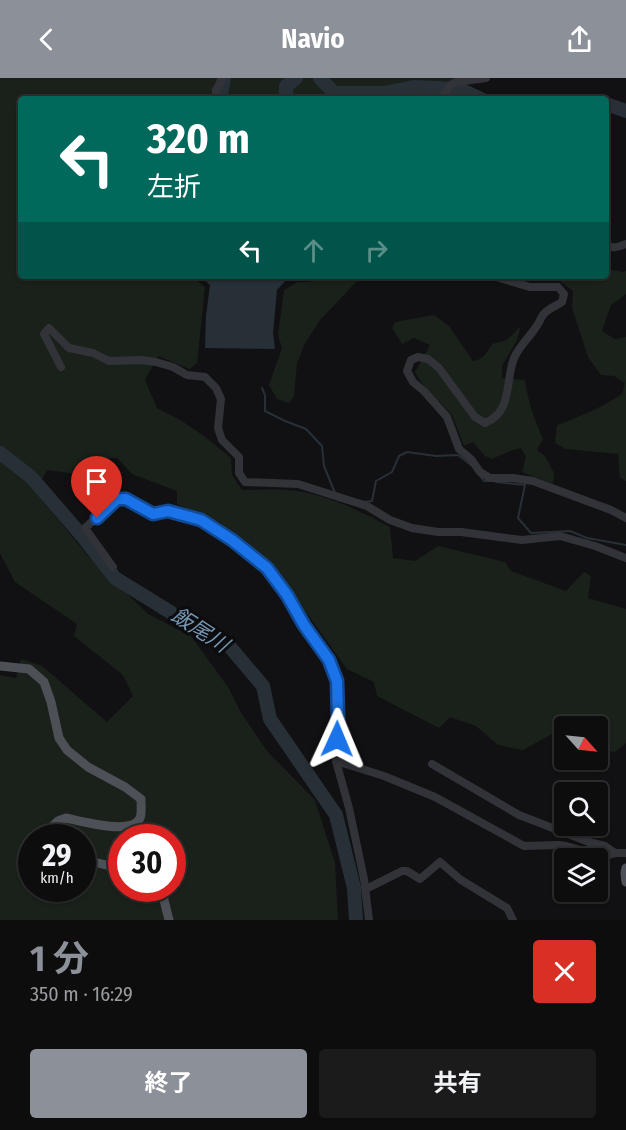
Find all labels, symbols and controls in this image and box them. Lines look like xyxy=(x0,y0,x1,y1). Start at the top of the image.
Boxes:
icon: back xyxy=(30,23,63,56)
text: Navio xyxy=(281,23,345,55)
icon: share xyxy=(563,23,596,56)
text: 320 m xyxy=(147,114,250,164)
icon: left xyxy=(48,120,126,198)
text: 左折 xyxy=(147,171,201,203)
icon: left xyxy=(234,234,267,267)
icon: ahead xyxy=(297,234,330,267)
icon: right xyxy=(360,234,393,267)
pin xyxy=(71,456,122,518)
icon: arrive xyxy=(80,465,113,498)
water label: 飯尾川 xyxy=(167,602,235,659)
position arrow xyxy=(305,707,369,771)
north arrow xyxy=(554,716,608,770)
map controls xyxy=(554,716,608,902)
button: search xyxy=(554,782,608,836)
speed limit sign: 30 xyxy=(108,824,186,902)
text: 29 xyxy=(42,838,72,874)
button: layers xyxy=(554,848,608,902)
text: km/h xyxy=(40,869,74,887)
text: 1 分 xyxy=(30,937,89,981)
button: close xyxy=(533,940,596,1003)
text: 350 m · 16:29 xyxy=(30,982,133,1006)
button: 終了 xyxy=(30,1049,307,1118)
button: 共有 xyxy=(319,1049,596,1118)

